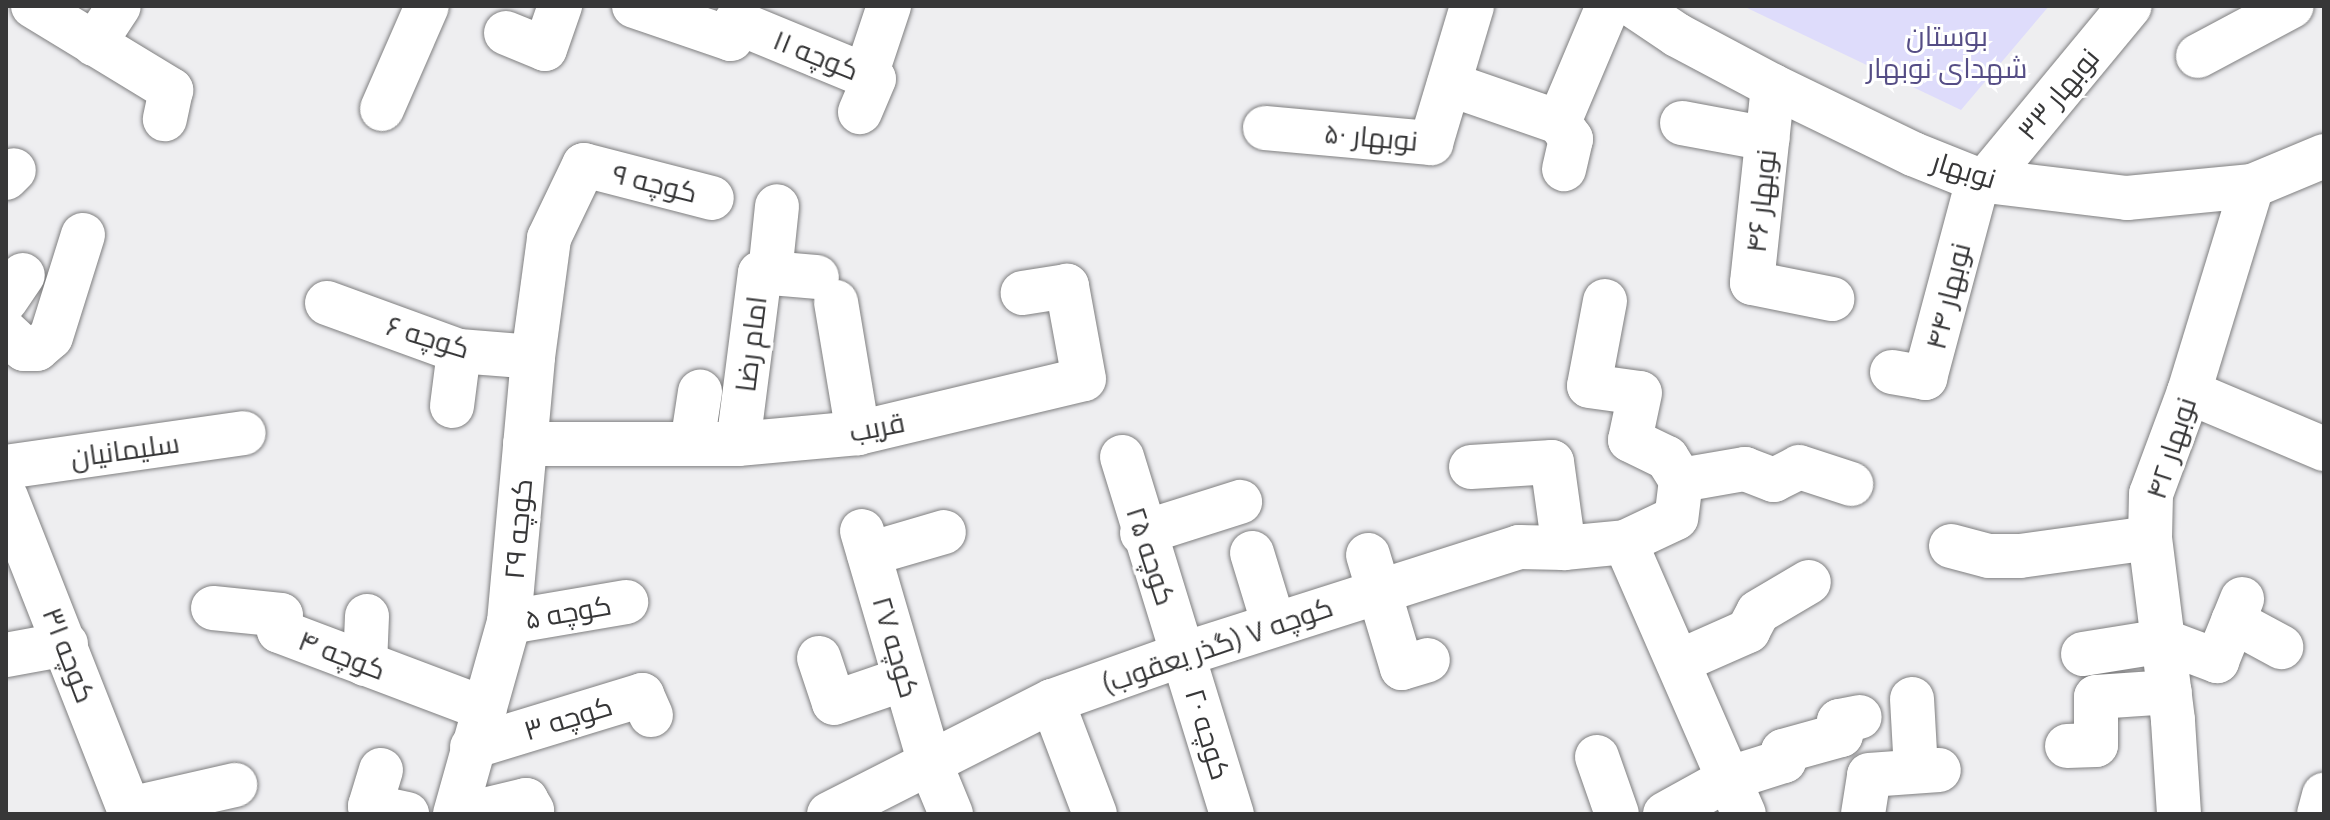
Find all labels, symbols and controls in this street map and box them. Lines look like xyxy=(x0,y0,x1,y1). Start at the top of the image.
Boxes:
park label: بوستان شهدای نوبهار xyxy=(1867,19,2027,85)
street label: کوچه ۱۱ xyxy=(768,23,864,87)
street label: نوبهار ۳۳ xyxy=(2010,41,2106,147)
street label: نوبهار ۵۰ xyxy=(1323,116,1419,158)
street label: نوبهار xyxy=(1928,144,2000,196)
street label: نوبهار ۴۶ xyxy=(1739,148,1783,254)
street label: کوچه ۹ xyxy=(609,156,701,210)
street label: نوبهار ۴۴ xyxy=(1919,239,1977,353)
street label: امام رضا xyxy=(728,294,774,394)
street label: کوچه ۶ xyxy=(382,308,474,366)
street label: نوبهار ۴۲ xyxy=(2139,393,2203,503)
street label: قریب xyxy=(846,405,908,449)
street label: سلیمانیان xyxy=(68,426,182,474)
street label: کوچه ۲۹ xyxy=(497,477,539,581)
street label: کوچه ۲۵ xyxy=(1119,502,1183,610)
street label: کوچه ۵ xyxy=(522,588,614,636)
street label: کوچه ۷ (گذر یعقوب) xyxy=(1097,590,1337,700)
street label: کوچه ۲۷ xyxy=(866,592,926,702)
street label: کوچه ۳۱ xyxy=(36,603,102,707)
street label: کوچه ۴ xyxy=(294,623,390,687)
street label: کوچه ۲۰ xyxy=(1178,684,1238,784)
street label: کوچه ۳ xyxy=(520,689,616,747)

